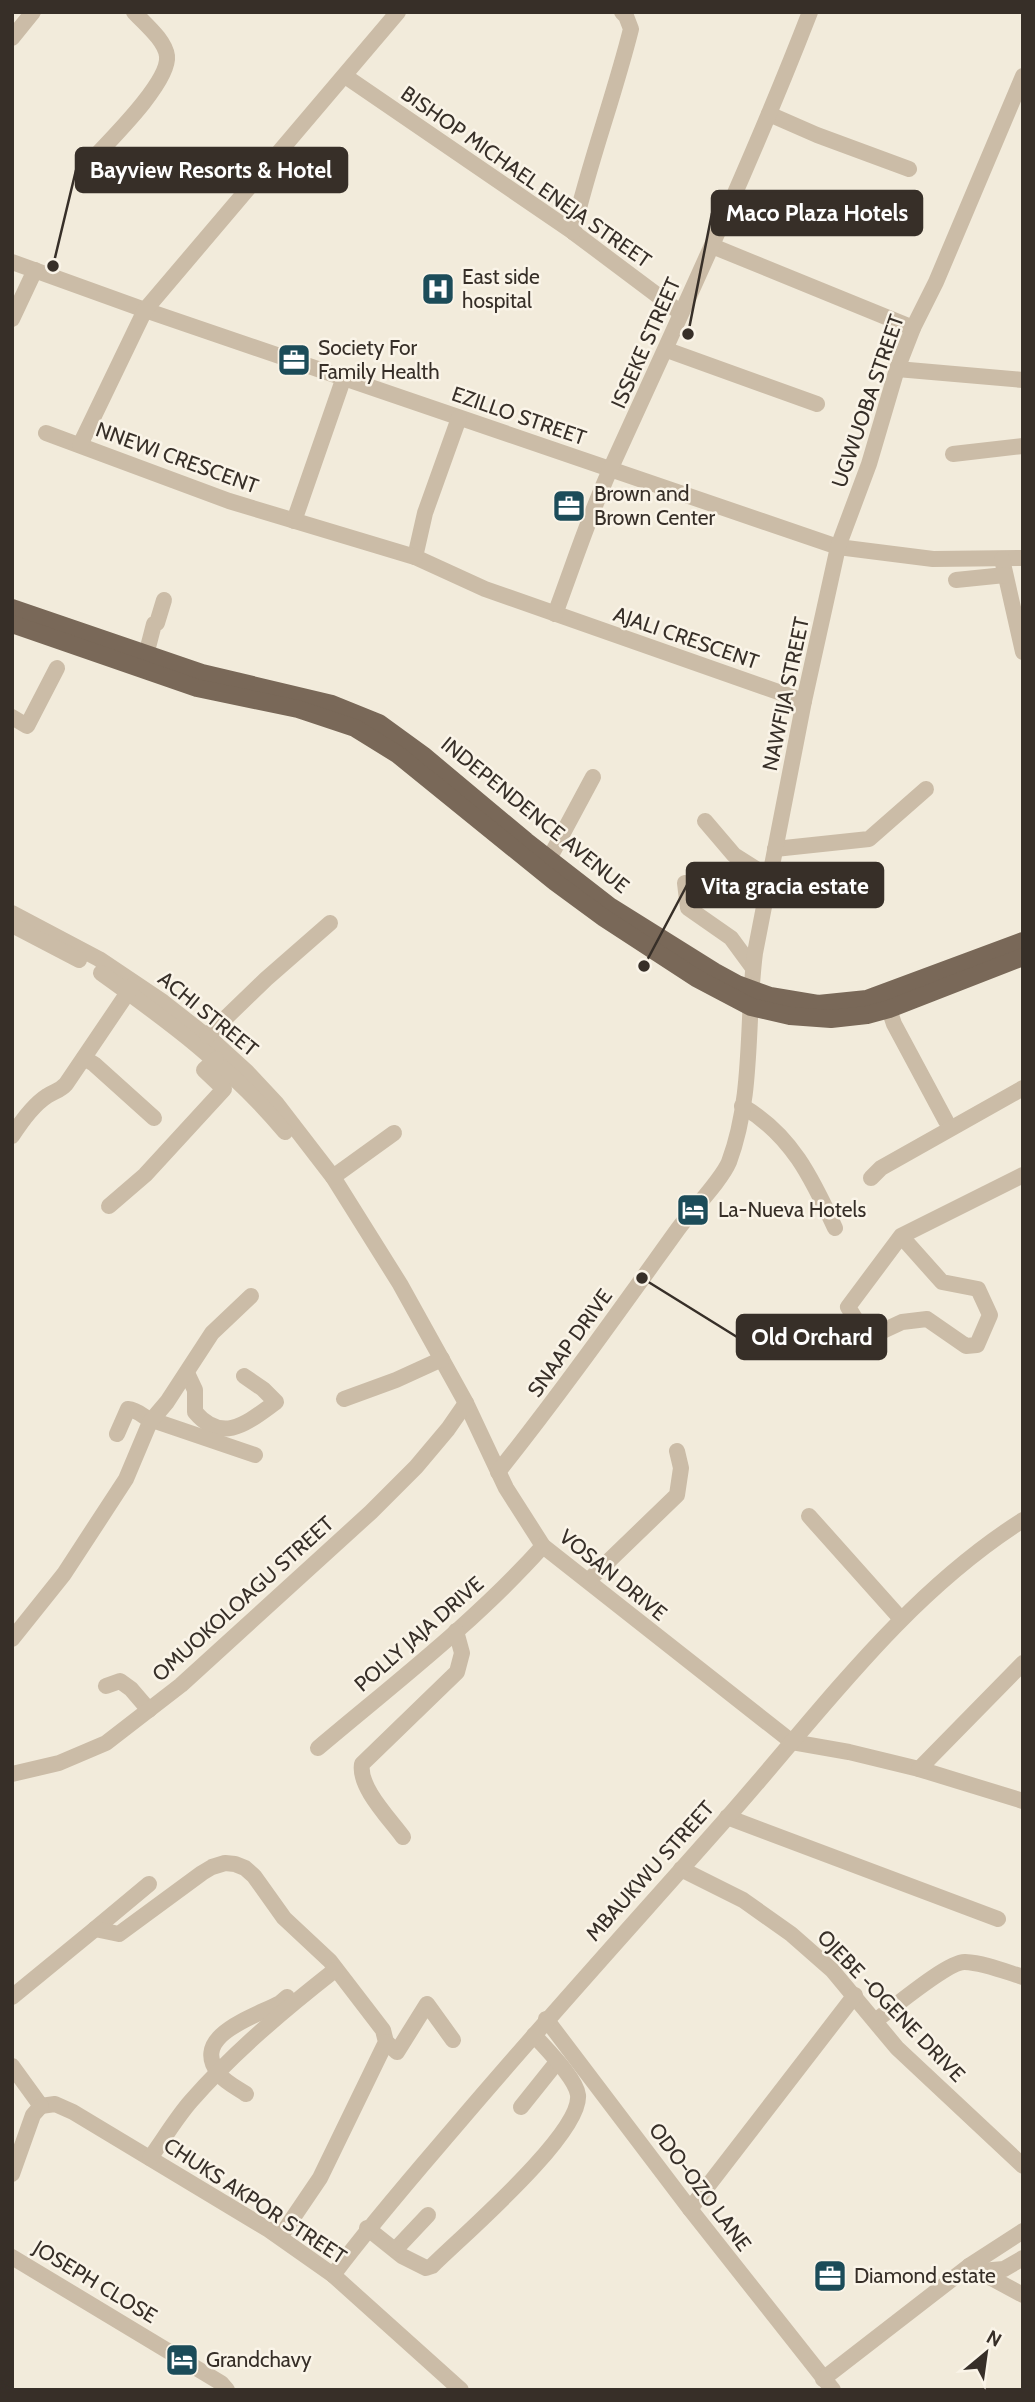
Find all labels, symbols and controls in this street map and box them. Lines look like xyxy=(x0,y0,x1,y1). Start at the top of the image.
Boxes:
street label: BISHOP MICHAEL ENEJA STREET xyxy=(396,80,656,273)
callout: Bayview Resorts & Hotel xyxy=(76,148,347,192)
text: Bayview Resorts & Hotel xyxy=(90,156,332,184)
callout: Maco Plaza Hotels xyxy=(712,191,922,235)
text: Maco Plaza Hotels xyxy=(726,199,909,227)
place label: East side hospital xyxy=(462,264,540,313)
hospital icon: East side hospital xyxy=(419,270,457,308)
street label: ISSEKE STREET xyxy=(606,274,686,412)
street label: UGWUOBA STREET xyxy=(826,311,909,491)
place label: Society For Family Health xyxy=(318,335,440,384)
office icon: Society For Family Health xyxy=(275,341,313,379)
street label: EZILLO STREET xyxy=(449,381,590,450)
street label: NNEWI CRESCENT xyxy=(92,417,262,499)
place label: Brown and Brown Center xyxy=(594,481,716,530)
office icon: Brown and Brown Center xyxy=(550,487,588,525)
street label: AJALI CRESCENT xyxy=(610,601,762,674)
street label: NAWFIJA STREET xyxy=(757,615,814,773)
street label: INDEPENDENCE AVENUE xyxy=(436,731,634,898)
callout: Vita gracia estate xyxy=(687,863,883,907)
text: Vita gracia estate xyxy=(701,872,869,900)
street label: ACHI STREET xyxy=(153,966,263,1061)
hotel icon: La-Nueva Hotels xyxy=(674,1191,712,1229)
place label: La-Nueva Hotels xyxy=(718,1197,866,1222)
street label: SNAAP DRIVE xyxy=(522,1284,617,1402)
callout: Old Orchard xyxy=(737,1315,886,1359)
text: Old Orchard xyxy=(751,1323,873,1351)
street label: OMUOKOLOAGU STREET xyxy=(147,1511,338,1687)
street label: VOSAN DRIVE xyxy=(554,1524,672,1626)
street label: POLLY JAJA DRIVE xyxy=(349,1571,488,1696)
street label: MBAUKWU STREET xyxy=(580,1796,719,1946)
street label: OJEBE -OGENE DRIVE xyxy=(812,1924,970,2087)
street label: ODO-OZO LANE xyxy=(644,2118,757,2256)
street label: CHUKS AKPOR STREET xyxy=(159,2132,351,2269)
street label: JOSEPH CLOSE xyxy=(28,2234,162,2328)
office icon: Diamond estate xyxy=(811,2257,849,2295)
place label: Diamond estate xyxy=(854,2263,996,2288)
north arrow xyxy=(951,2318,1021,2388)
text: N xyxy=(983,2325,1005,2352)
hotel icon: Grandchavy xyxy=(163,2341,201,2379)
place label: Grandchavy xyxy=(206,2347,312,2372)

